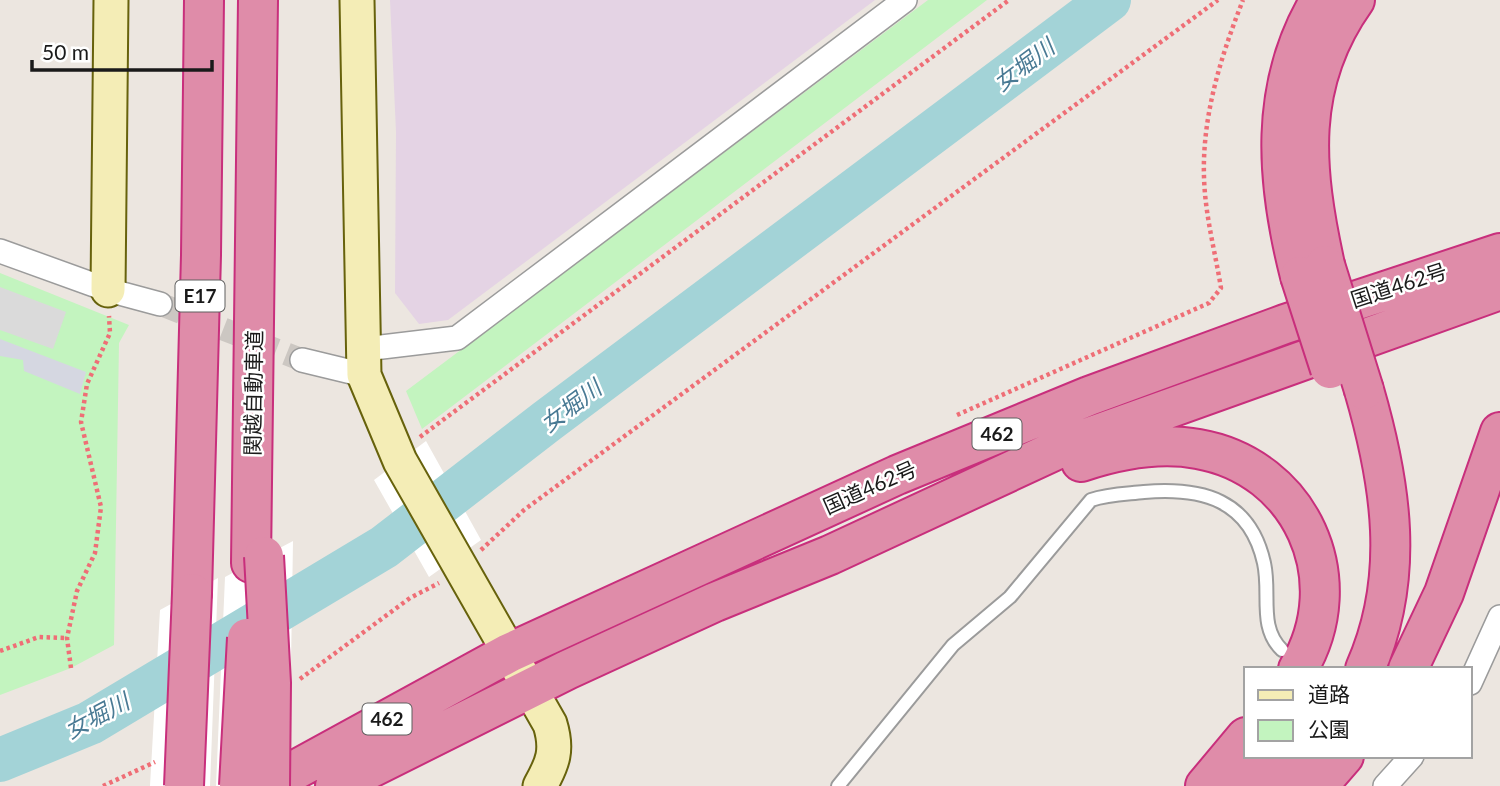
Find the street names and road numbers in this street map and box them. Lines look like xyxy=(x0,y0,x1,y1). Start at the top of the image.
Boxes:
street label: 国道462号 xyxy=(1347,257,1450,312)
road number: E17 xyxy=(176,280,224,312)
street label: 関越自動車道 xyxy=(239,330,266,456)
road number: 462 xyxy=(972,418,1021,449)
street label: 国道462号 xyxy=(819,455,920,518)
road number: 462 xyxy=(362,704,412,734)

